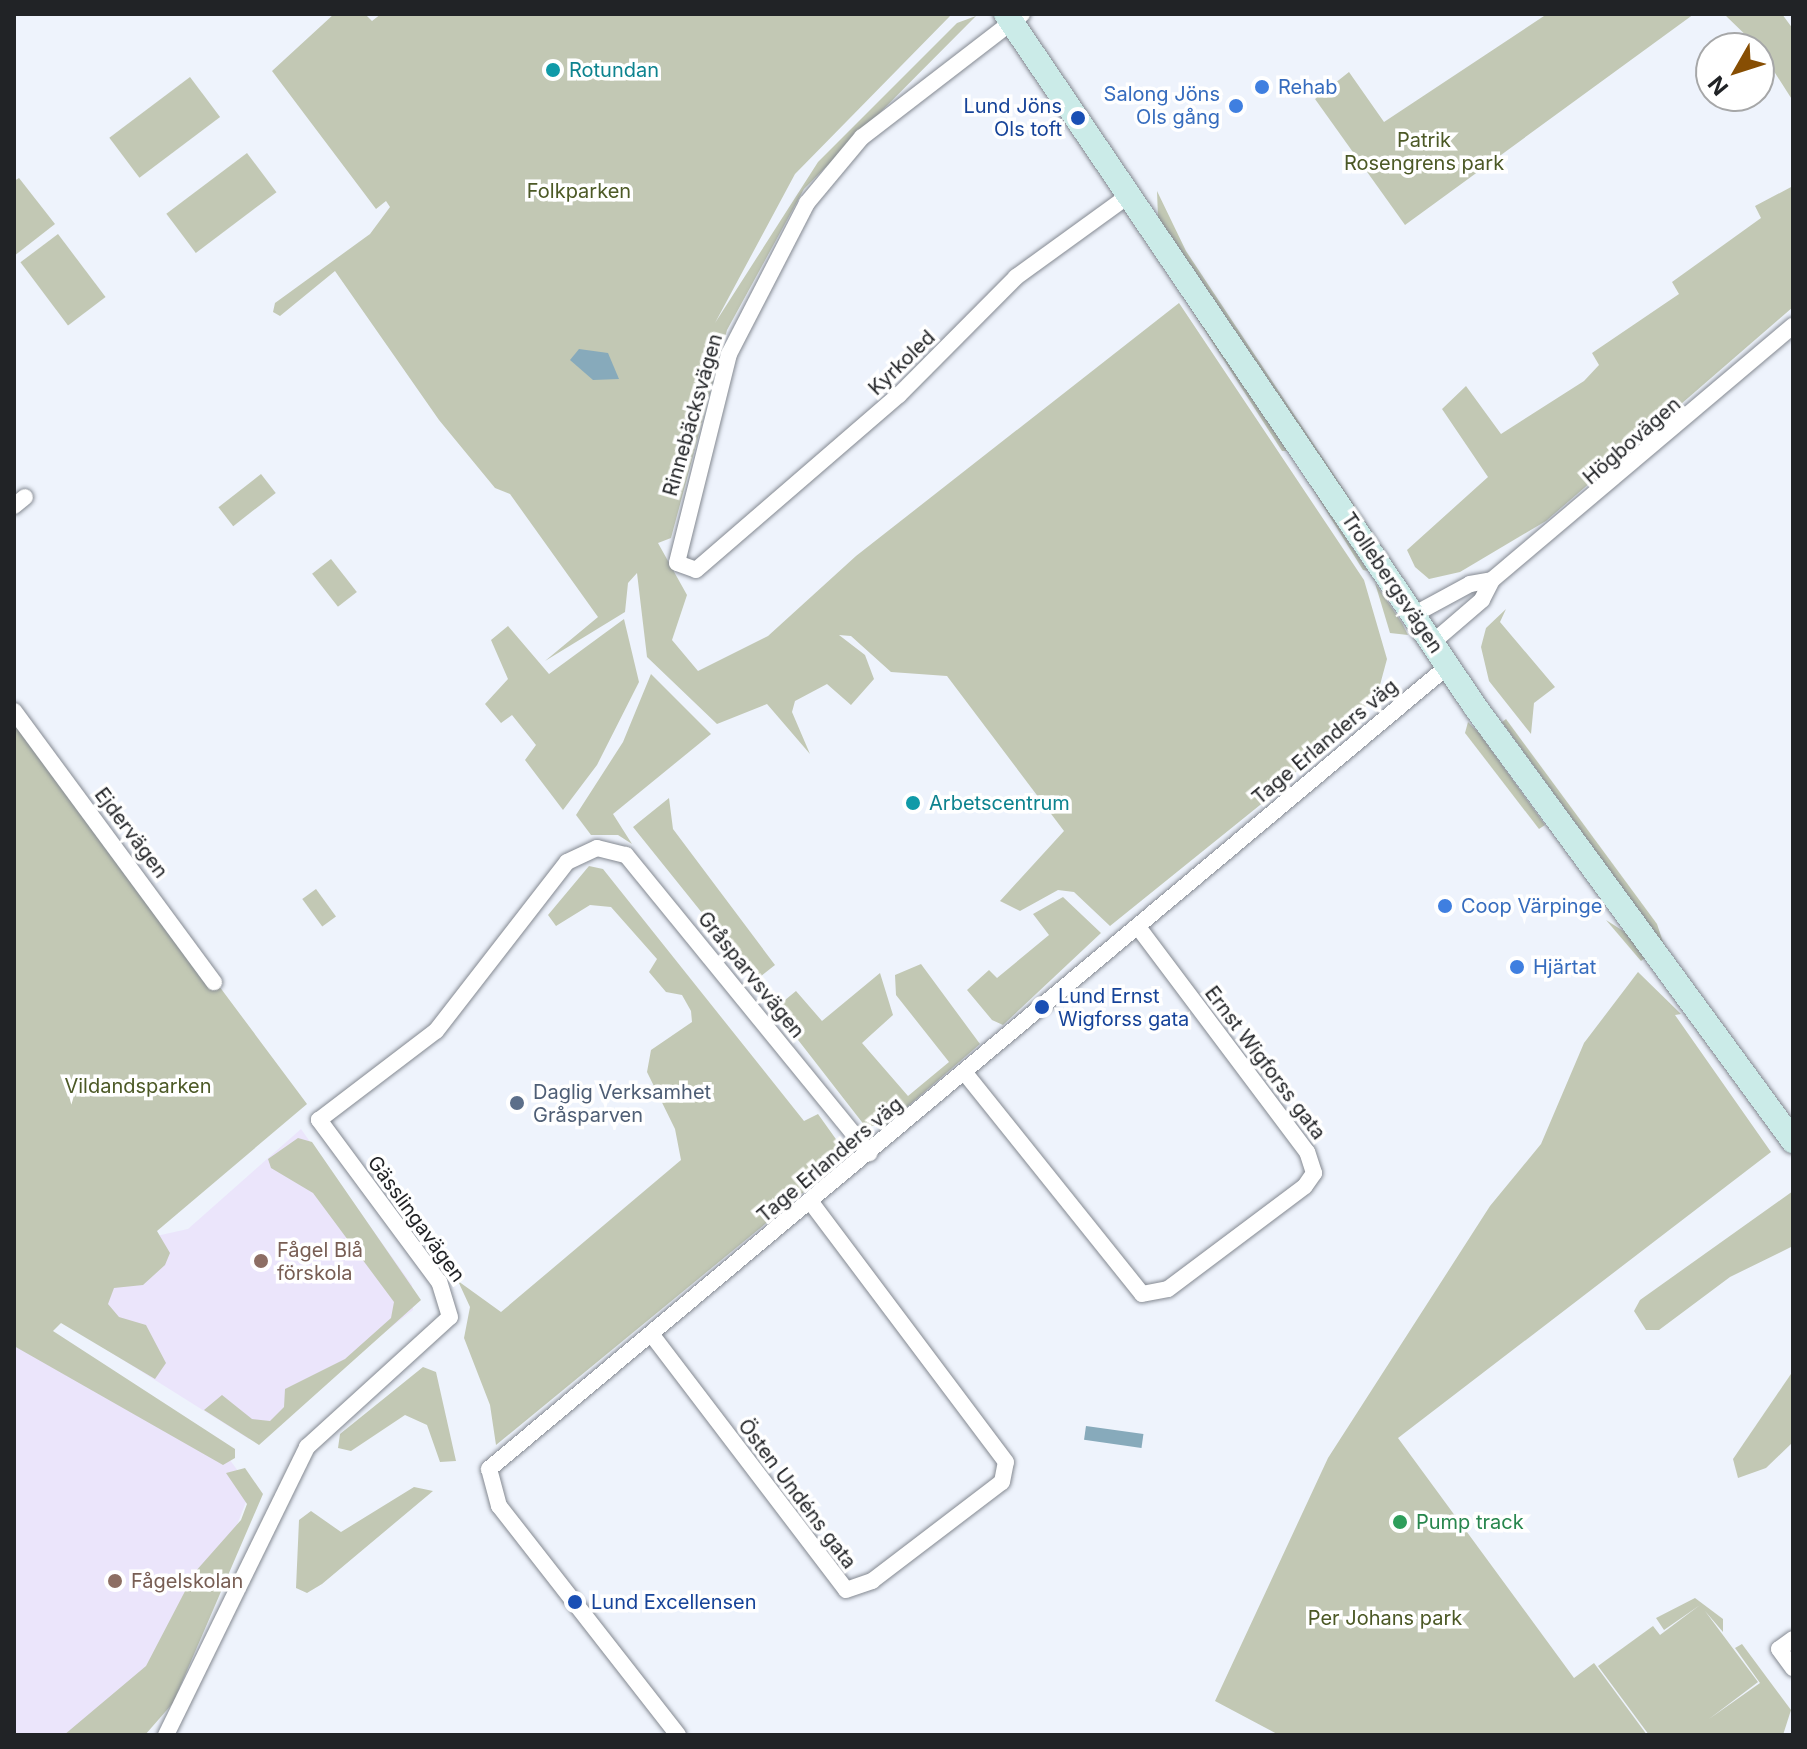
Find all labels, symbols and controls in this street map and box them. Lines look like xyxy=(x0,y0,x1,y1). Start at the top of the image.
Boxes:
north arrow xyxy=(1695,32,1775,112)
place label: Rotundan xyxy=(569,58,659,82)
marker: Rotundan xyxy=(544,61,562,79)
text: N xyxy=(1703,71,1733,101)
place label: Rehab xyxy=(1278,75,1338,99)
marker: Rehab xyxy=(1253,78,1271,96)
place label: Salong Jöns Ols gång xyxy=(1104,82,1220,129)
place label: Lund Jöns Ols toft xyxy=(963,94,1062,141)
marker: Salong Jöns Ols gång xyxy=(1227,97,1245,115)
marker: Lund Jöns Ols toft xyxy=(1069,109,1087,127)
park label: Patrik Rosengrens park xyxy=(1344,129,1504,176)
park label: Folkparken xyxy=(527,179,631,203)
street label: Kyrkoled xyxy=(864,326,940,400)
street label: Rinnebäcksvägen xyxy=(658,331,728,499)
street label: Högbovägen xyxy=(1578,392,1686,490)
street label: Trollebergsvägen xyxy=(1336,508,1448,658)
street label: Tage Erlanders väg xyxy=(1247,674,1403,810)
street label: Ejdervägen xyxy=(89,783,173,883)
place label: Arbetscentrum xyxy=(929,791,1070,815)
marker: Arbetscentrum xyxy=(904,794,922,812)
place label: Coop Värpinge xyxy=(1461,894,1602,918)
marker: Coop Värpinge xyxy=(1436,897,1454,915)
street label: Gråsparvsvägen xyxy=(693,907,809,1043)
place label: Hjärtat xyxy=(1533,955,1596,979)
marker: Hjärtat xyxy=(1508,958,1526,976)
street label: Ernst Wigforss gata xyxy=(1200,982,1330,1144)
place label: Lund Ernst Wigforss gata xyxy=(1058,984,1189,1031)
marker: Lund Ernst Wigforss gata xyxy=(1033,998,1051,1016)
park label: Vildandsparken xyxy=(64,1074,212,1098)
place label: Daglig Verksamhet Gråsparven xyxy=(533,1080,711,1127)
street label: Tage Erlanders väg xyxy=(752,1092,908,1228)
marker: Daglig Verksamhet Gråsparven xyxy=(508,1094,526,1112)
street label: Gässlingavägen xyxy=(362,1151,470,1287)
place label: Fågel Blå förskola xyxy=(277,1238,363,1285)
marker: Fågel Blå förskola xyxy=(252,1252,270,1270)
street label: Östen Undéns gata xyxy=(733,1414,861,1574)
place label: Pump track xyxy=(1416,1510,1524,1534)
marker: Pump track xyxy=(1391,1513,1409,1531)
place label: Fågelskolan xyxy=(131,1569,243,1593)
marker: Fågelskolan xyxy=(106,1572,124,1590)
place label: Lund Excellensen xyxy=(591,1590,757,1614)
marker: Lund Excellensen xyxy=(566,1593,584,1611)
park label: Per Johans park xyxy=(1308,1606,1462,1630)

